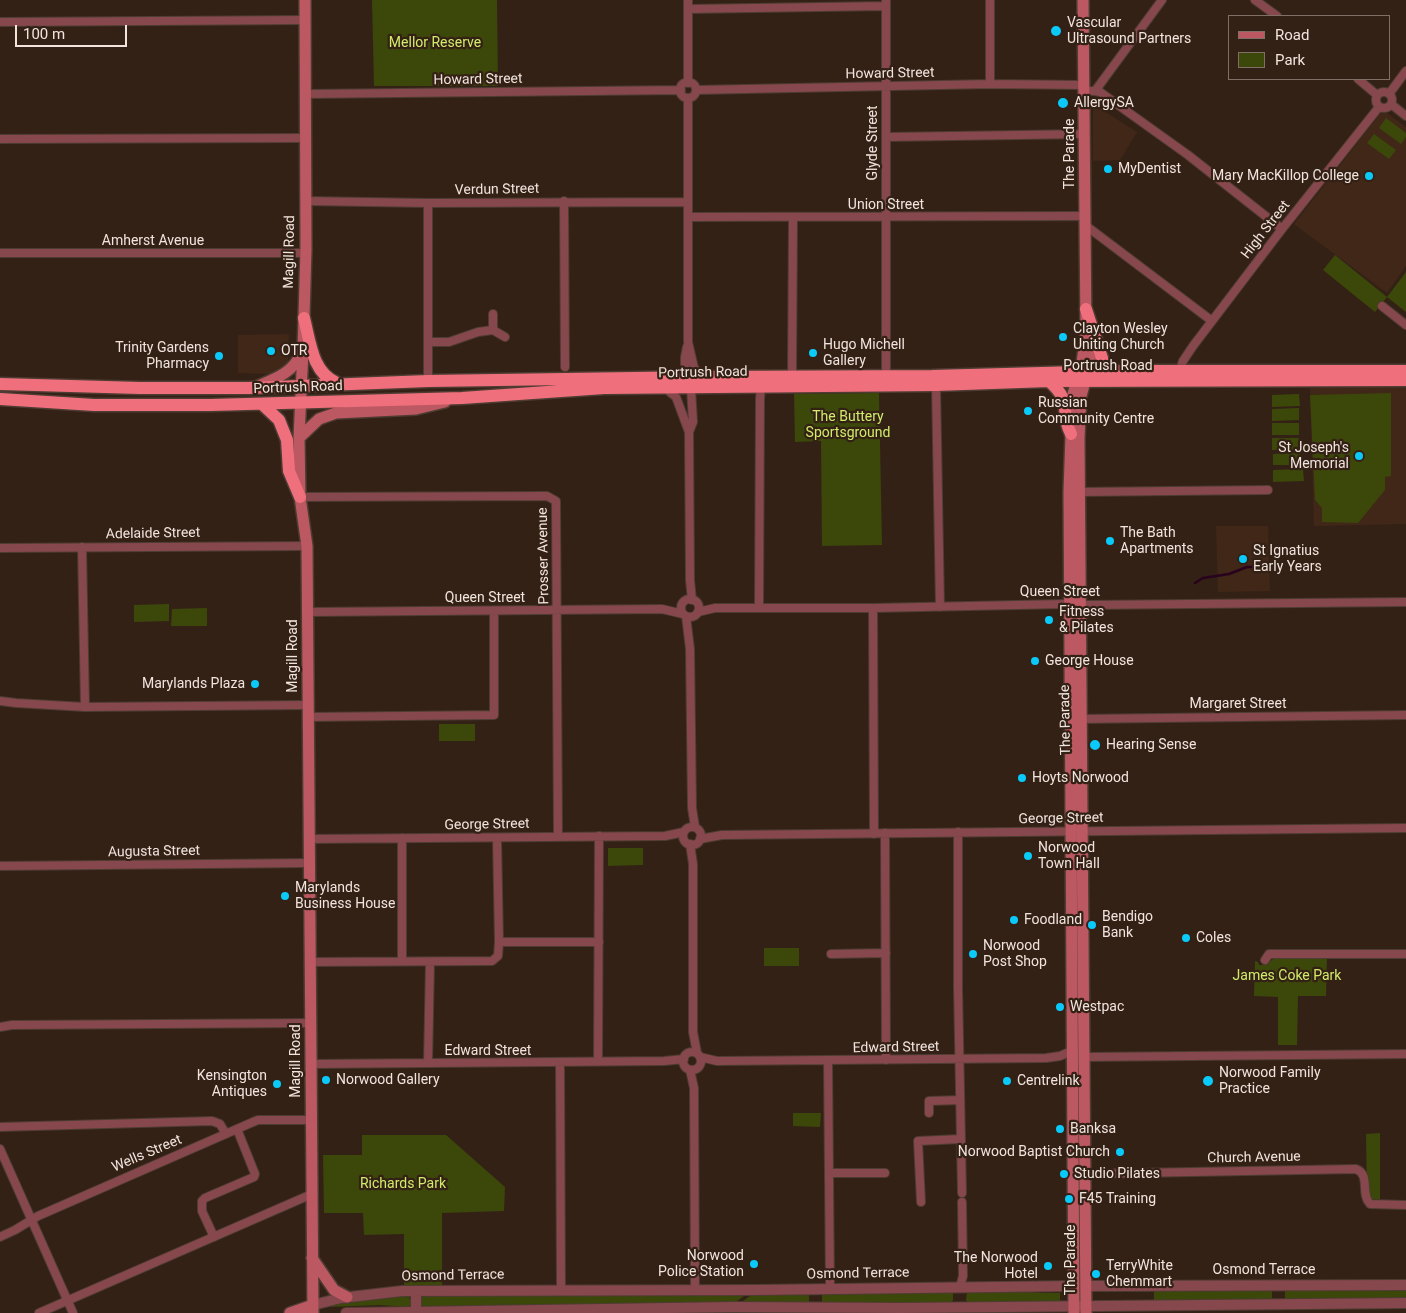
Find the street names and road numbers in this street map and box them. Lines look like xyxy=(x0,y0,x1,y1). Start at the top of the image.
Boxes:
street label: Howard Street xyxy=(845,65,935,83)
street label: Howard Street xyxy=(433,71,523,89)
street label: Glyde Street xyxy=(865,105,881,181)
street label: The Parade xyxy=(1062,119,1078,189)
street label: Verdun Street xyxy=(455,181,539,199)
street label: Union Street xyxy=(848,197,924,213)
street label: High Street xyxy=(1238,197,1294,263)
street label: Magill Road xyxy=(281,215,299,289)
street label: Amherst Avenue xyxy=(102,233,204,249)
street label: Portrush Road xyxy=(1063,358,1153,374)
street label: Portrush Road xyxy=(658,364,748,382)
street label: Portrush Road xyxy=(253,378,343,398)
street label: Prosser Avenue xyxy=(535,507,553,605)
street label: Adelaide Street xyxy=(106,525,200,543)
street label: Queen Street xyxy=(1020,584,1100,600)
street label: Queen Street xyxy=(445,590,525,606)
street label: Magill Road xyxy=(285,619,301,693)
street label: The Parade xyxy=(1057,684,1075,756)
street label: Margaret Street xyxy=(1190,696,1286,712)
street label: George Street xyxy=(1018,810,1104,828)
street label: George Street xyxy=(444,816,530,834)
street label: Augusta Street xyxy=(108,843,200,861)
street label: Magill Road xyxy=(288,1024,304,1098)
street label: Edward Street xyxy=(852,1039,940,1057)
street label: Edward Street xyxy=(445,1043,531,1059)
street label: Wells Street xyxy=(110,1132,184,1176)
street label: Church Avenue xyxy=(1207,1149,1301,1167)
street label: The Parade xyxy=(1063,1225,1079,1295)
street label: Osmond Terrace xyxy=(1213,1262,1315,1278)
street label: Osmond Terrace xyxy=(806,1265,910,1283)
street label: Osmond Terrace xyxy=(401,1267,505,1285)

